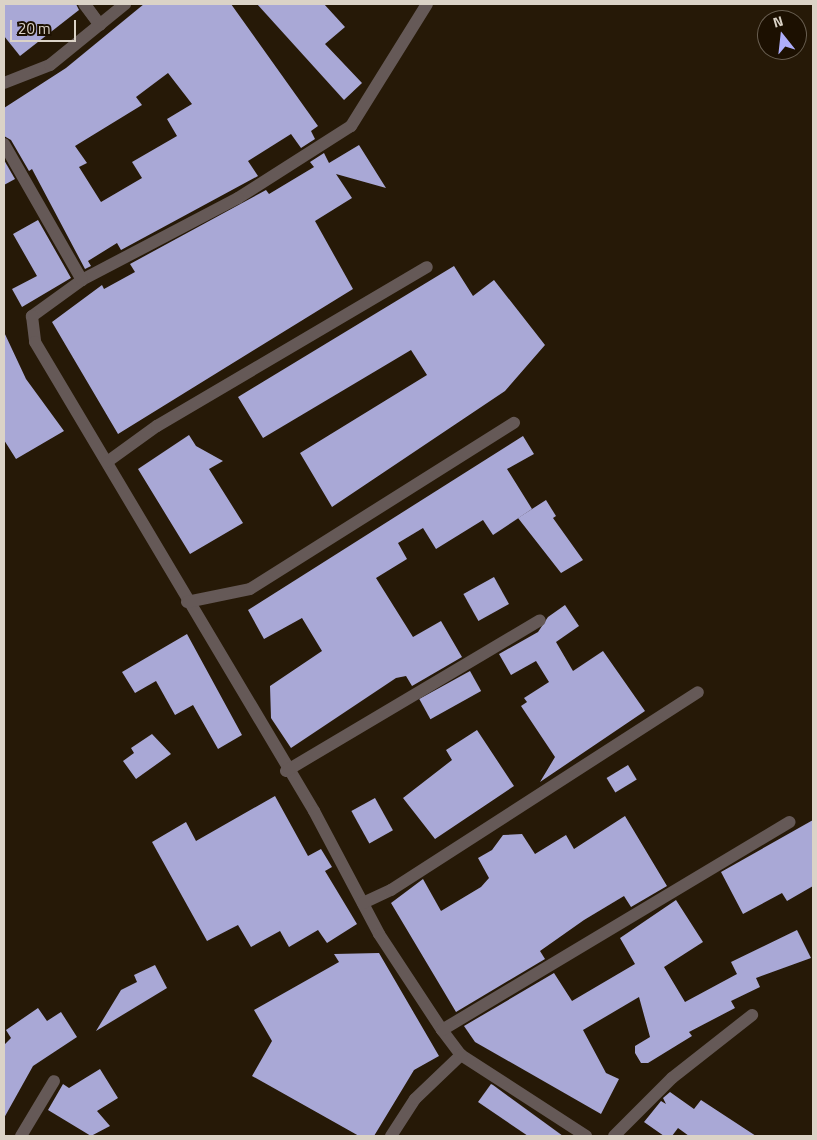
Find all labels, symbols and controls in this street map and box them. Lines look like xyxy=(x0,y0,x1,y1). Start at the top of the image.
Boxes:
scale bar xyxy=(12,10,79,42)
north arrow xyxy=(757,10,807,60)
text: N xyxy=(770,10,786,32)
text: 20 m xyxy=(18,17,51,40)

